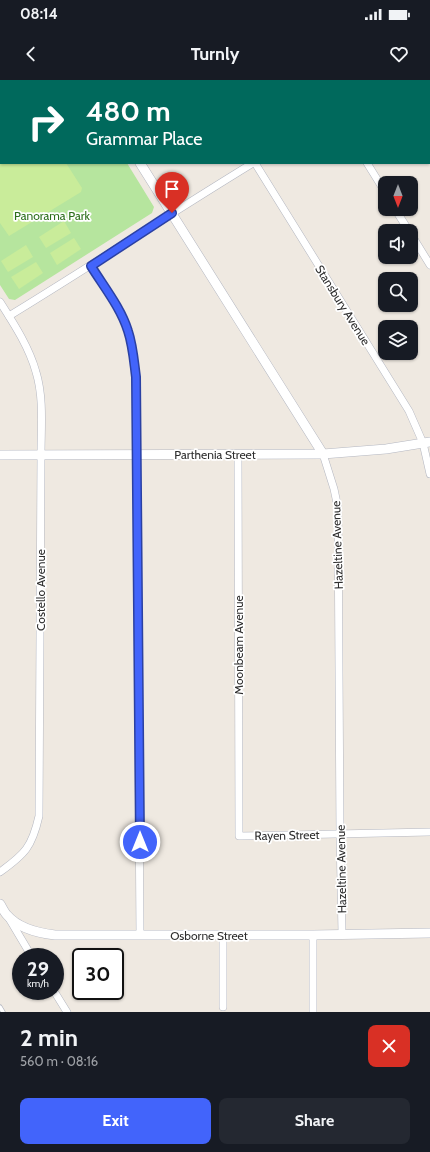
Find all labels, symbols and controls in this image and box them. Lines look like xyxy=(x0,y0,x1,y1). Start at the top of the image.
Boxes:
text: 08:14 xyxy=(20,5,58,23)
icon: back xyxy=(20,43,42,65)
text: Turnly xyxy=(191,43,239,65)
icon: heart xyxy=(388,43,410,65)
text: 480 m xyxy=(86,94,171,128)
icon: right xyxy=(20,96,72,148)
text: Grammar Place xyxy=(86,128,203,150)
pin xyxy=(155,172,189,213)
north arrow xyxy=(378,176,418,216)
map controls xyxy=(378,176,418,360)
icon: arrive xyxy=(161,178,183,200)
park label: Panorama Park xyxy=(14,208,91,223)
button: sound xyxy=(378,224,418,264)
street label: Stansbury Avenue xyxy=(312,262,374,348)
button: search xyxy=(378,272,418,312)
button: layers xyxy=(378,320,418,360)
street label: Parthenia Street xyxy=(174,447,256,462)
street label: Hazeltine Avenue xyxy=(328,500,346,590)
street label: Costello Avenue xyxy=(33,549,48,631)
street label: Moonbeam Avenue xyxy=(231,595,246,695)
position arrow xyxy=(119,821,161,863)
street label: Hazeltine Avenue xyxy=(333,825,349,913)
street label: Rayen Street xyxy=(254,827,320,843)
street label: Osborne Street xyxy=(170,928,248,943)
speed limit sign: 30 xyxy=(72,948,124,1000)
text: 29 xyxy=(27,957,49,981)
text: km/h xyxy=(27,977,49,990)
text: 2 min xyxy=(20,1023,78,1052)
button: close xyxy=(368,1025,410,1067)
text: 560 m · 08:16 xyxy=(20,1053,98,1069)
button: Exit xyxy=(20,1098,211,1144)
button: Share xyxy=(219,1098,410,1144)

